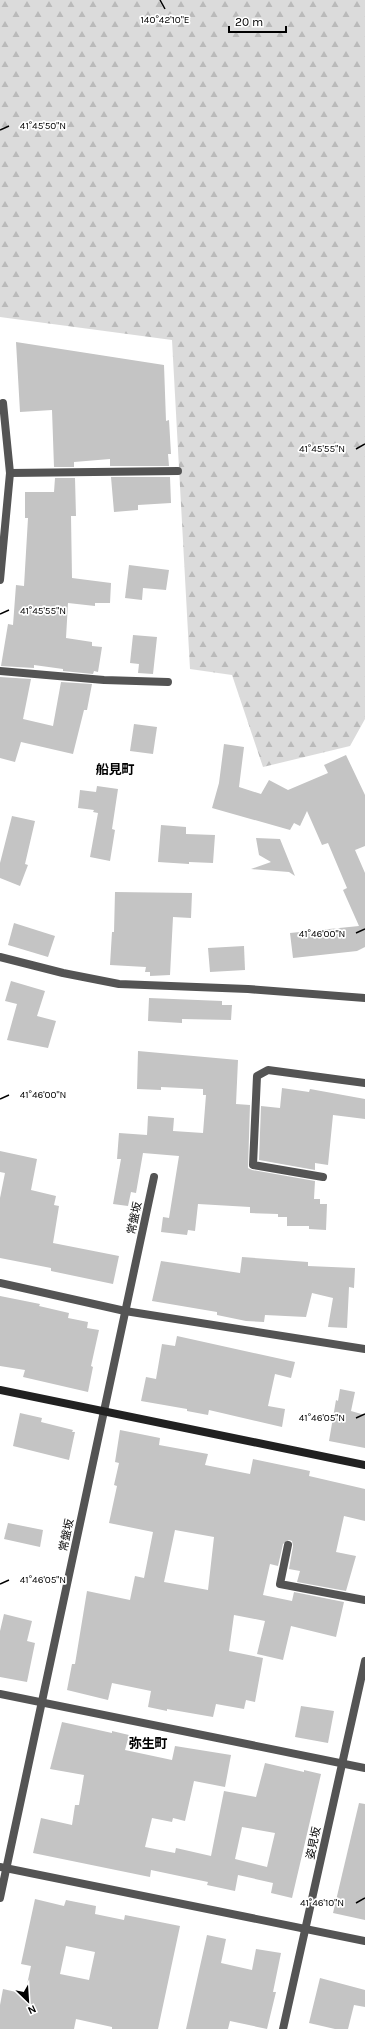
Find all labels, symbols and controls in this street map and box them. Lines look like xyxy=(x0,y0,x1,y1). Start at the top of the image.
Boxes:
scale bar xyxy=(229,8,286,34)
text: 140°42'10"E xyxy=(141,14,189,26)
text: 20 m xyxy=(235,15,263,29)
text: 41°45'50"N xyxy=(20,120,66,132)
text: 41°45'55"N xyxy=(299,443,345,455)
text: 41°45'55"N xyxy=(20,605,66,617)
district label: 船見町 xyxy=(95,762,135,777)
text: 41°46'00"N xyxy=(299,928,345,940)
text: 41°46'00"N xyxy=(20,1089,66,1101)
street label: 常盤坂 xyxy=(125,1201,144,1236)
text: 41°46'05"N xyxy=(299,1412,345,1424)
street label: 常盤坂 xyxy=(57,1518,76,1553)
text: 41°46'05"N xyxy=(20,1574,66,1586)
district label: 弥生町 xyxy=(128,1736,168,1751)
street label: 姿見坂 xyxy=(304,1826,323,1861)
text: 41°46'10"N xyxy=(300,1897,344,1909)
north arrow xyxy=(8,1981,48,2021)
text: N xyxy=(26,2002,38,2017)

